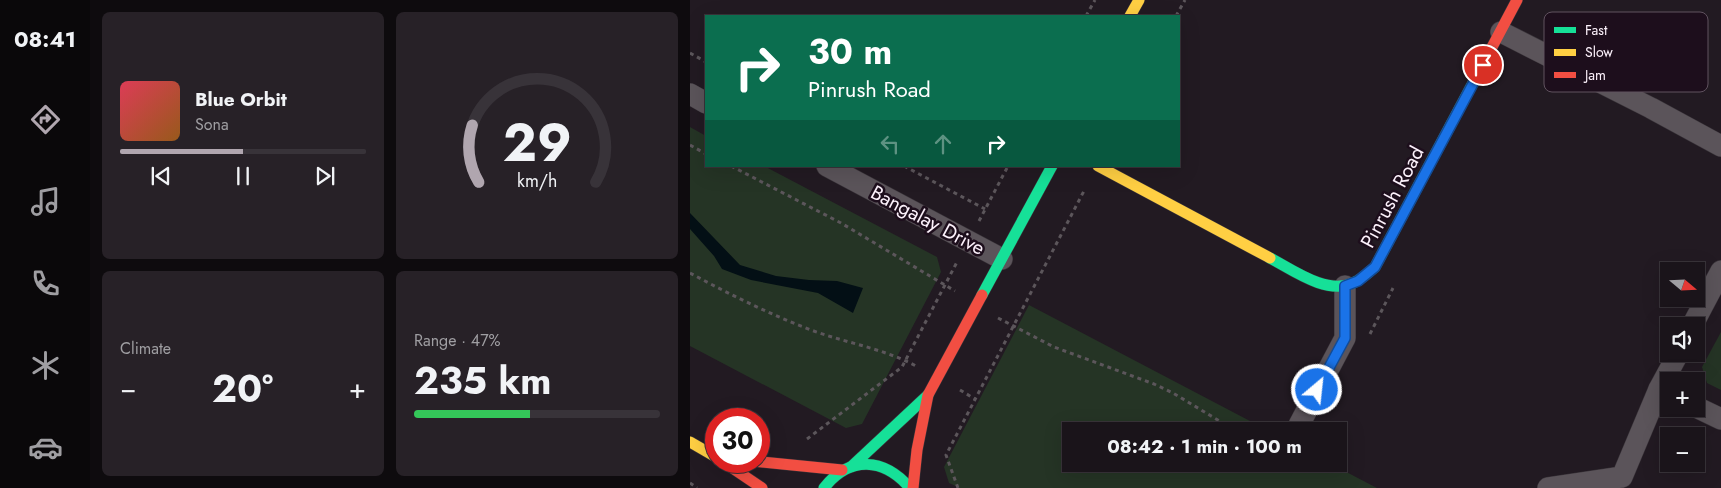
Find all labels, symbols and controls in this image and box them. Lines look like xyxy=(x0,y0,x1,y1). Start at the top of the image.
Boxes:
legend xyxy=(1544,12,1708,92)
text: Fast xyxy=(1585,20,1608,40)
text: 08:41 xyxy=(14,23,76,55)
text: 30 m xyxy=(808,27,892,77)
icon: right xyxy=(725,35,790,100)
text: Slow xyxy=(1585,42,1613,62)
pin xyxy=(1462,44,1504,86)
icon: arrive xyxy=(1469,51,1497,79)
text: Jam xyxy=(1583,65,1606,85)
text: Pinrush Road xyxy=(808,73,931,105)
text: Blue Orbit xyxy=(195,86,287,113)
icon: directions xyxy=(28,102,63,137)
text: 29 xyxy=(503,105,571,181)
text: Sona xyxy=(195,113,229,136)
icon: left xyxy=(876,130,904,158)
icon: ahead xyxy=(929,130,957,158)
icon: right xyxy=(982,130,1010,158)
street label: Pinrush Road xyxy=(1353,141,1431,253)
icon: previous xyxy=(147,162,175,190)
icon: pause xyxy=(229,162,257,190)
icon: next xyxy=(311,162,339,190)
text: km/h xyxy=(517,168,557,194)
street label: Bangalay Drive xyxy=(865,178,990,263)
icon: music xyxy=(28,184,63,219)
north arrow xyxy=(1660,262,1705,308)
map controls xyxy=(1660,262,1705,472)
icon: phone xyxy=(28,266,63,301)
button: sound xyxy=(1660,317,1705,362)
text: Range · 47% xyxy=(414,329,501,352)
text: Climate xyxy=(120,337,171,360)
icon: climate xyxy=(28,348,63,383)
text: 235 km xyxy=(414,353,552,408)
text: 20° xyxy=(212,361,273,416)
position arrow xyxy=(1290,363,1342,415)
text: − xyxy=(120,368,137,409)
text: + xyxy=(349,368,366,409)
button: + xyxy=(1660,372,1705,417)
speed limit sign: 30 xyxy=(705,408,770,473)
button: − xyxy=(1660,427,1705,472)
icon: car xyxy=(28,430,63,465)
text: 08:42 · 1 min · 100 m xyxy=(1107,433,1302,460)

